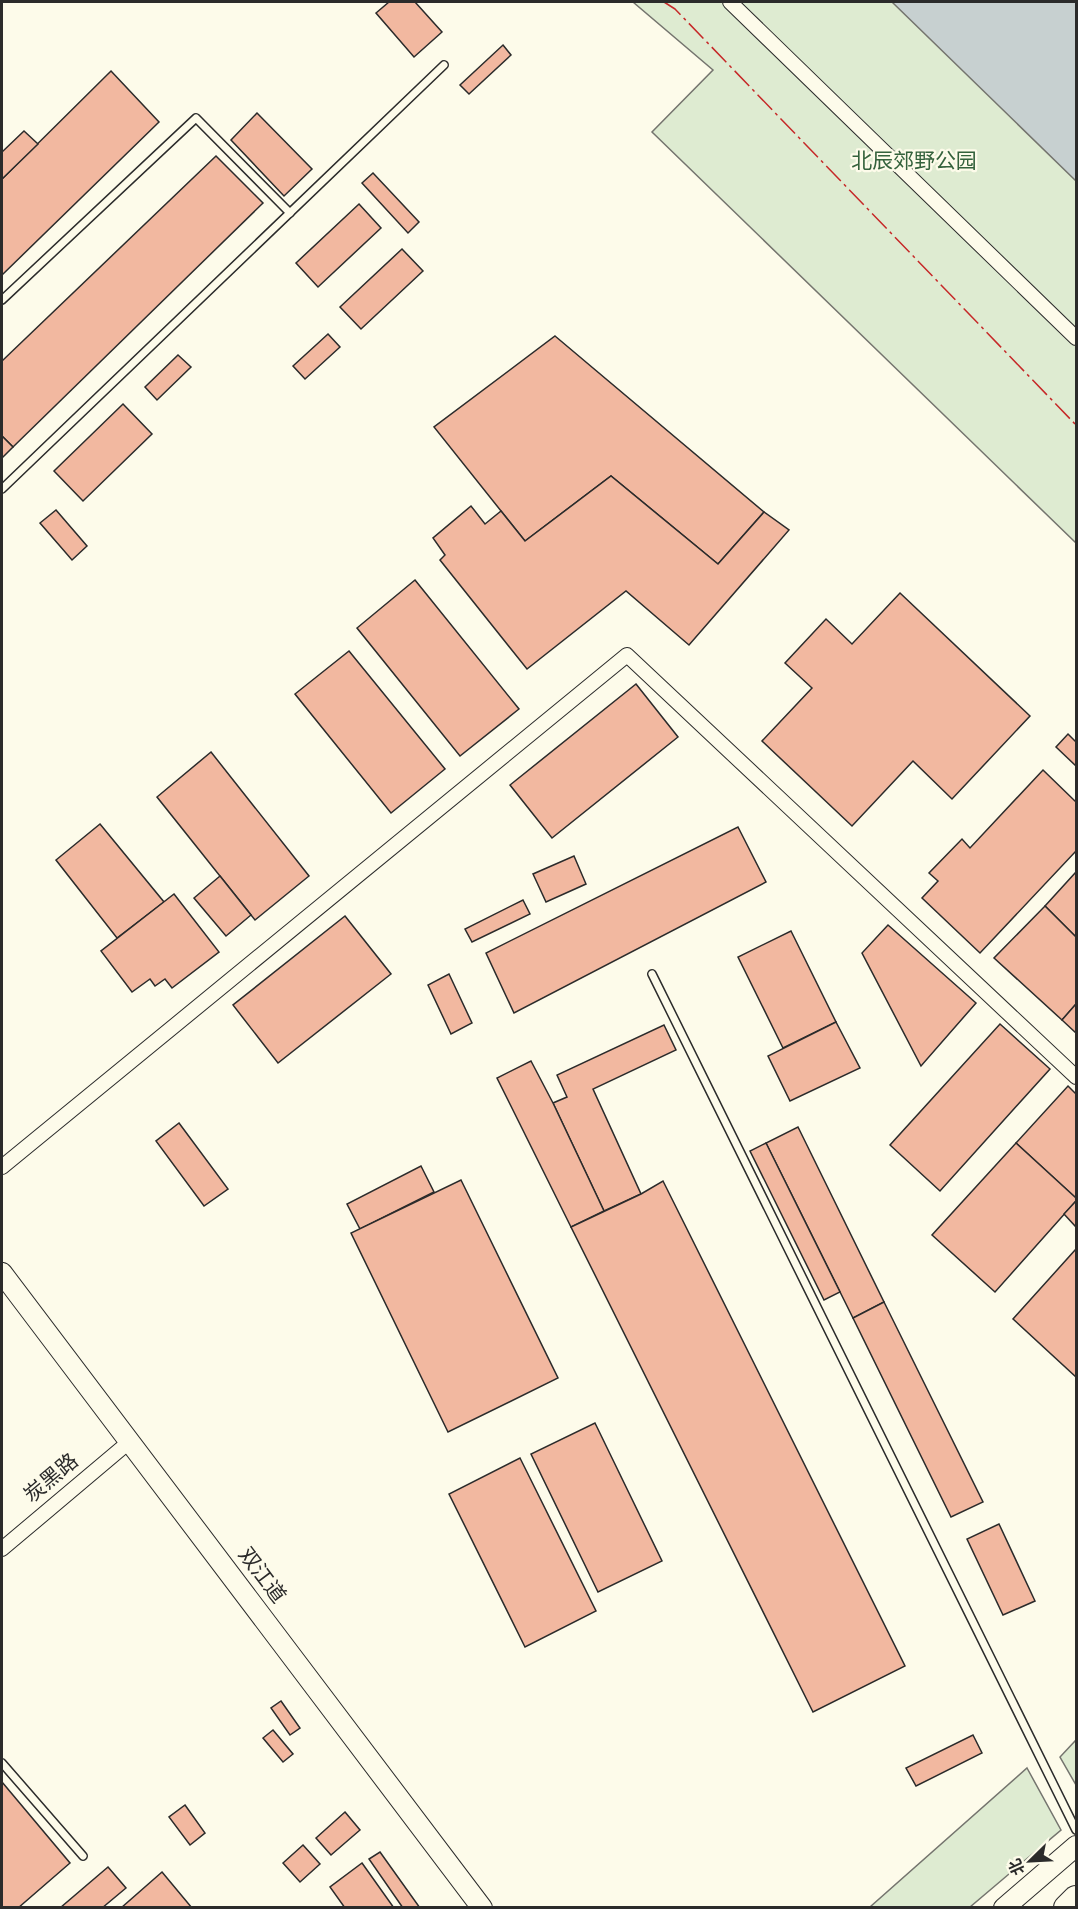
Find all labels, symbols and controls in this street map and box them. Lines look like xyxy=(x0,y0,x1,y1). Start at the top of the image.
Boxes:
park label: 北辰郊野公园 xyxy=(851,149,977,176)
street label: 炭黑路 xyxy=(19,1448,85,1510)
street label: 双江道 xyxy=(231,1543,291,1609)
north arrow xyxy=(1000,1831,1060,1891)
text: 北 xyxy=(1006,1855,1031,1878)

